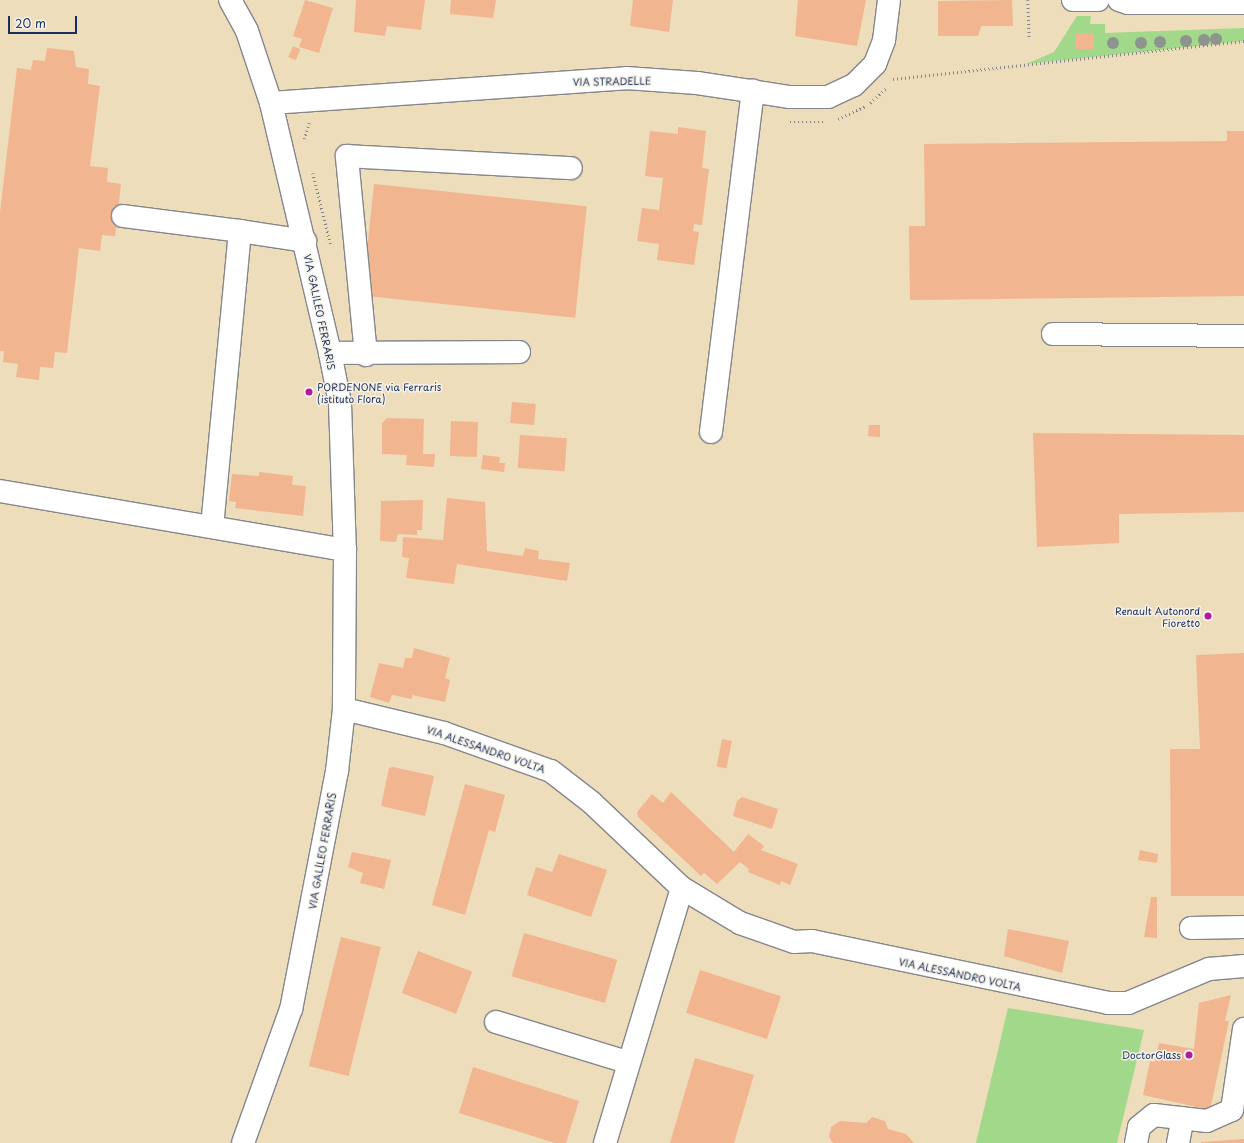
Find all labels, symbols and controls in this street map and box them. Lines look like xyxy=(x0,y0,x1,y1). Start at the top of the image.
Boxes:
scale bar xyxy=(10,8,79,34)
text: 20 m xyxy=(15,14,46,32)
street label: VIA STRADELLE xyxy=(572,74,652,88)
street label: VIA GALILEO FERRARIS xyxy=(302,253,338,371)
place label: PORDENONE via Ferraris (istituto Flora) xyxy=(317,380,442,404)
marker: PORDENONE via Ferraris (istituto Flora) xyxy=(304,387,314,397)
place label: Renault Autonord Fioretto xyxy=(1115,604,1200,628)
marker: Renault Autonord Fioretto xyxy=(1203,611,1213,621)
street label: VIA ALESSANDRO VOLTA xyxy=(424,723,548,775)
street label: VIA GALILEO FERRARIS xyxy=(306,792,338,910)
street label: VIA ALESSANDRO VOLTA xyxy=(897,955,1023,993)
place label: DoctorGlass xyxy=(1122,1049,1181,1061)
marker: DoctorGlass xyxy=(1184,1050,1194,1060)

